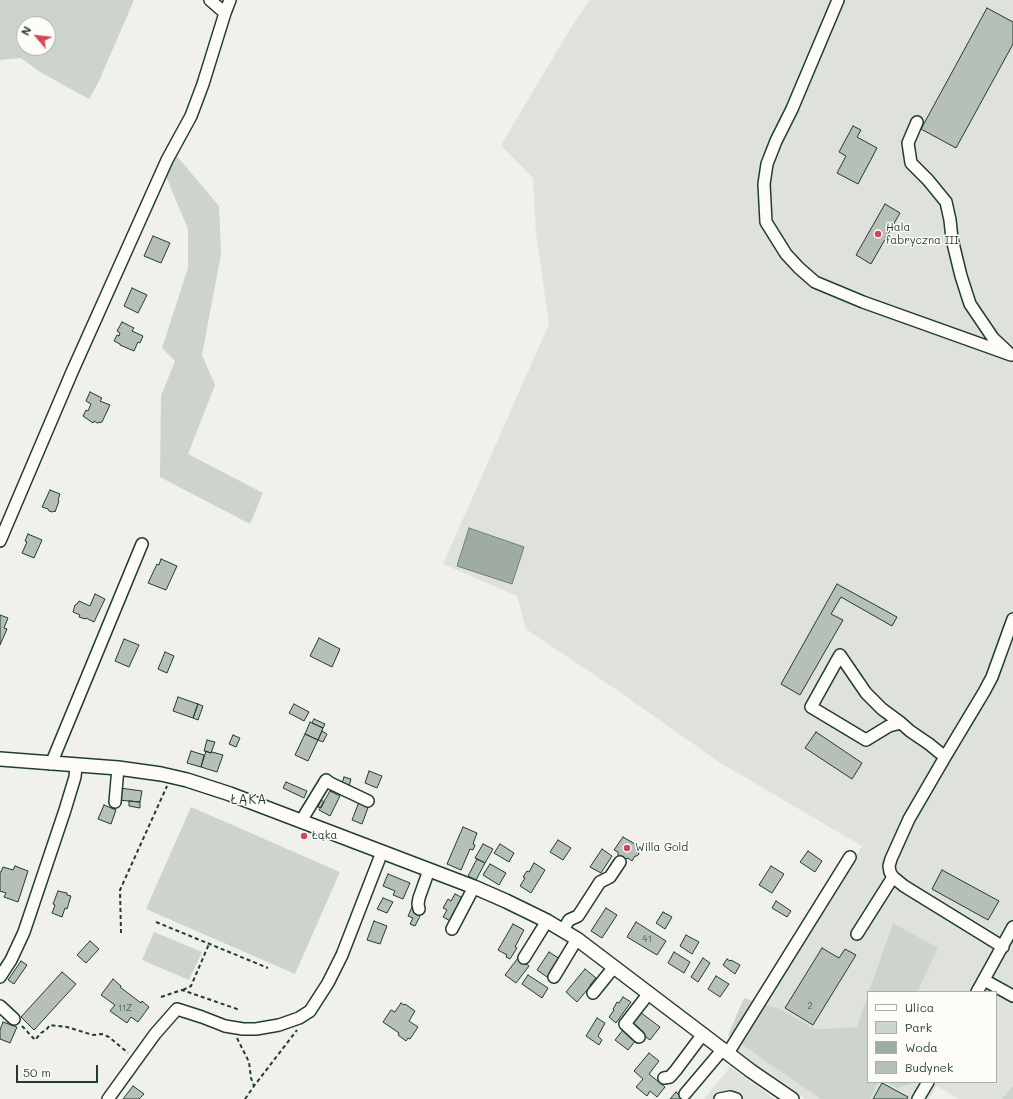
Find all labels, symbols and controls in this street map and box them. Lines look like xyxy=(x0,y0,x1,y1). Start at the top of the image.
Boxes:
north arrow xyxy=(16,16,56,56)
text: N xyxy=(17,23,34,38)
place label: Hala fabryczna III xyxy=(886,221,959,247)
marker: Hala fabryczna III xyxy=(873,229,883,239)
district label: ŁĄKA xyxy=(231,792,267,808)
place label: Łąka xyxy=(312,829,337,843)
marker: Łąka xyxy=(299,831,309,841)
place label: Willa Gold xyxy=(635,841,688,855)
marker: Willa Gold xyxy=(622,843,632,853)
house number: 41 xyxy=(642,934,652,944)
legend xyxy=(867,991,997,1083)
text: Ulica xyxy=(905,999,934,1015)
house number: 2 xyxy=(807,1001,813,1011)
house number: 11Z xyxy=(118,1003,132,1013)
text: Park xyxy=(905,1019,932,1035)
text: Woda xyxy=(905,1039,938,1055)
scale bar xyxy=(18,1057,100,1083)
text: Budynek xyxy=(905,1059,953,1075)
text: 50 m xyxy=(23,1064,51,1080)

